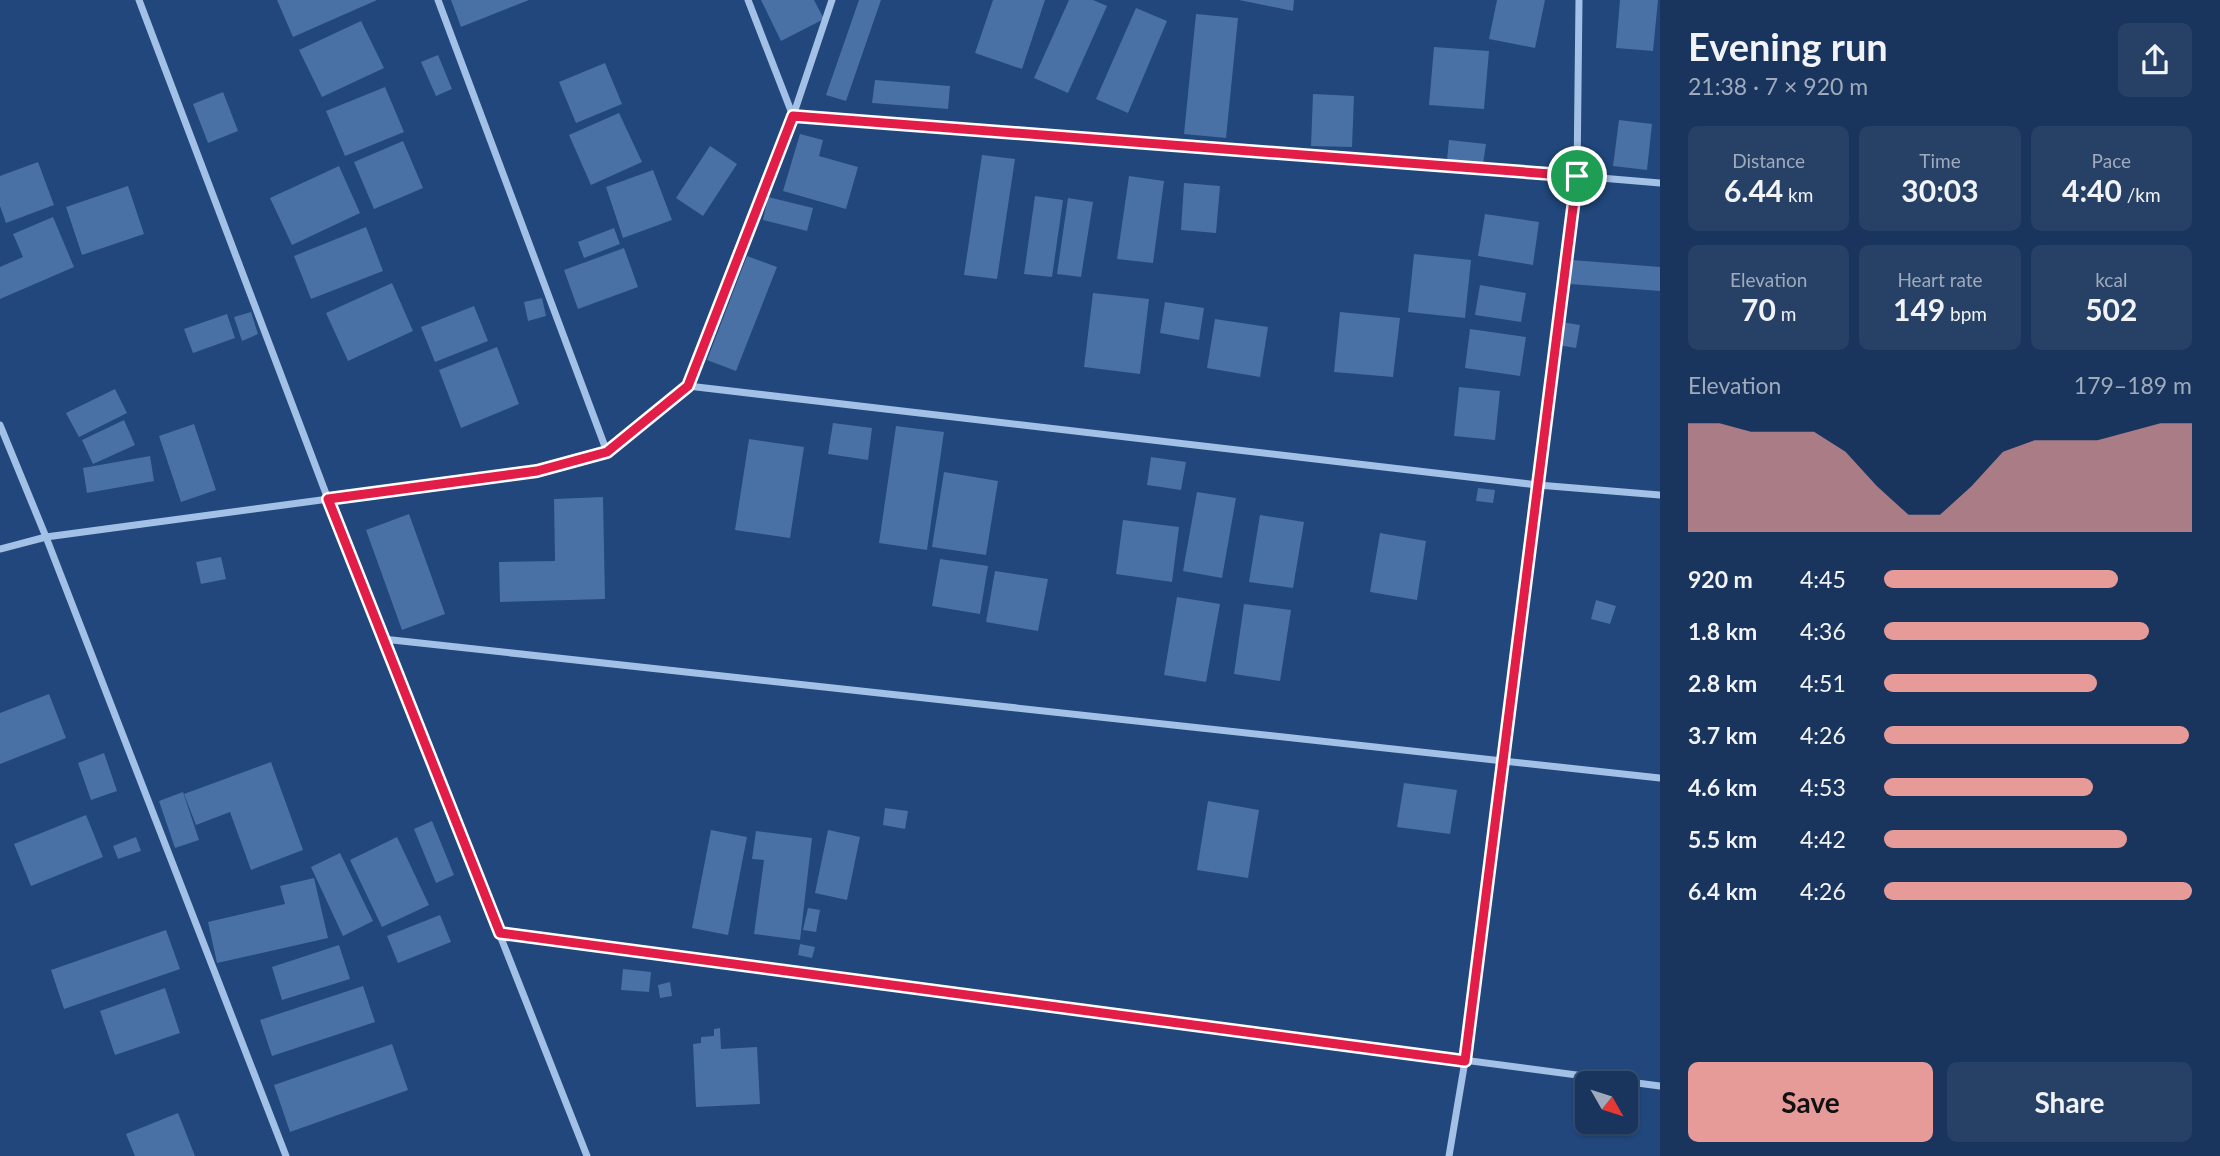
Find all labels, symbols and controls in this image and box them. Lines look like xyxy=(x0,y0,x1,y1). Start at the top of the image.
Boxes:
text: Evening run xyxy=(1688,23,1888,69)
button: share xyxy=(2118,23,2192,97)
text: 21:38 · 7 × 920 m xyxy=(1688,72,1868,100)
pin xyxy=(1547,146,1607,206)
text: Distance xyxy=(1732,149,1805,172)
text: Time xyxy=(1919,149,1961,172)
text: Pace xyxy=(2092,149,2131,172)
icon: arrive xyxy=(1558,157,1596,195)
text: 6.44 xyxy=(1724,172,1783,208)
text: 30:03 xyxy=(1901,172,1979,208)
text: 4:40 xyxy=(2062,172,2122,208)
text: km xyxy=(1783,183,1813,206)
text: /km xyxy=(2122,183,2161,206)
text: Elevation xyxy=(1730,268,1807,291)
text: Heart rate xyxy=(1897,268,1983,291)
text: kcal xyxy=(2095,268,2127,291)
text: 70 xyxy=(1741,291,1776,327)
text: 149 xyxy=(1893,291,1945,327)
text: 502 xyxy=(2085,291,2137,327)
text: m xyxy=(1776,302,1796,325)
text: bpm xyxy=(1945,302,1987,325)
text: Elevation xyxy=(1688,371,1781,399)
text: 179–189 m xyxy=(2074,371,2192,399)
text: 920 m xyxy=(1688,565,1753,593)
text: 4:45 xyxy=(1800,565,1846,593)
text: 1.8 km xyxy=(1688,617,1757,645)
text: 4:36 xyxy=(1800,617,1846,645)
text: 2.8 km xyxy=(1688,669,1757,697)
text: 4:51 xyxy=(1800,669,1846,697)
text: 3.7 km xyxy=(1688,721,1757,749)
text: 4:26 xyxy=(1800,721,1846,749)
text: 4.6 km xyxy=(1688,773,1757,801)
text: 4:53 xyxy=(1800,773,1846,801)
text: 5.5 km xyxy=(1688,825,1757,853)
text: 4:42 xyxy=(1800,825,1846,853)
text: 6.4 km xyxy=(1688,877,1757,905)
text: 4:26 xyxy=(1800,877,1846,905)
button: Save xyxy=(1688,1062,1933,1142)
button: Share xyxy=(1947,1062,2192,1142)
north arrow xyxy=(1575,1071,1638,1134)
map controls xyxy=(1575,1071,1638,1134)

